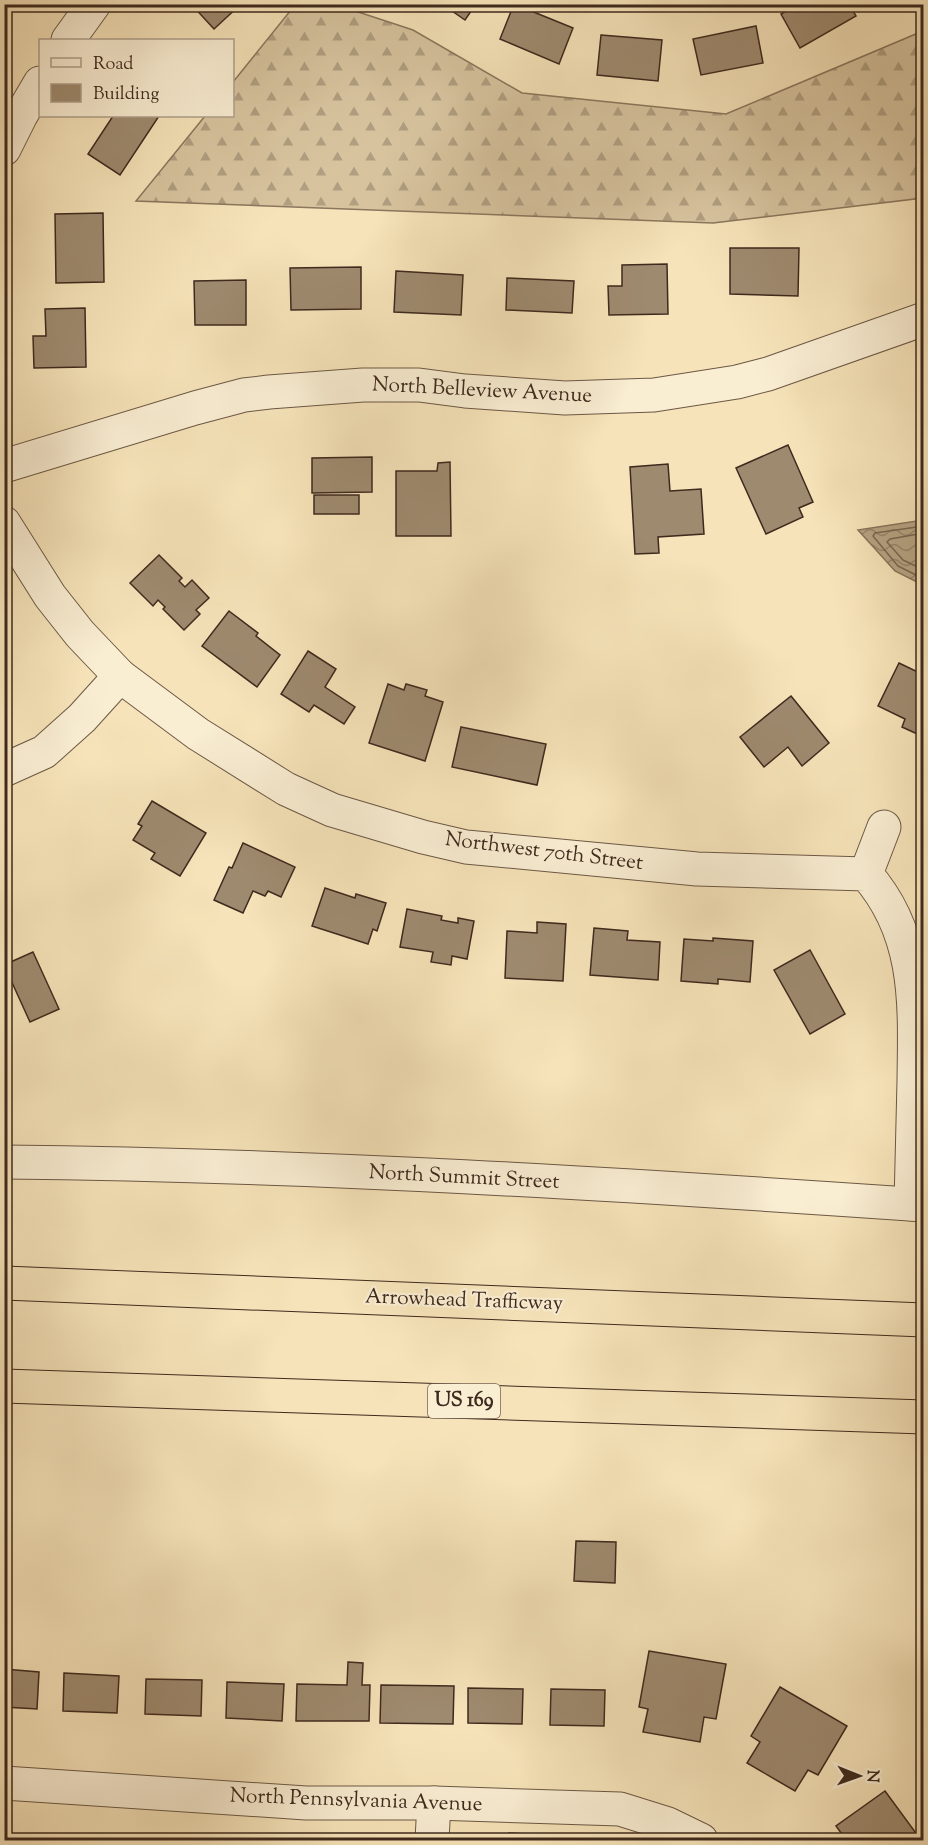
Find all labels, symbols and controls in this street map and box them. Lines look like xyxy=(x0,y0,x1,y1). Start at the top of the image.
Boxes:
legend xyxy=(39,39,234,117)
text: Road xyxy=(93,52,133,78)
text: Building xyxy=(93,82,159,108)
street label: North Belleview Avenue xyxy=(371,370,593,412)
street label: Northwest 70th Street xyxy=(443,825,645,879)
street label: North Summit Street xyxy=(368,1158,560,1198)
street label: Arrowhead Trafficway xyxy=(364,1283,564,1319)
road number: US 169 xyxy=(428,1384,500,1418)
north arrow xyxy=(829,1746,889,1806)
text: N xyxy=(860,1770,883,1783)
street label: North Pennsylvania Avenue xyxy=(229,1782,483,1820)

